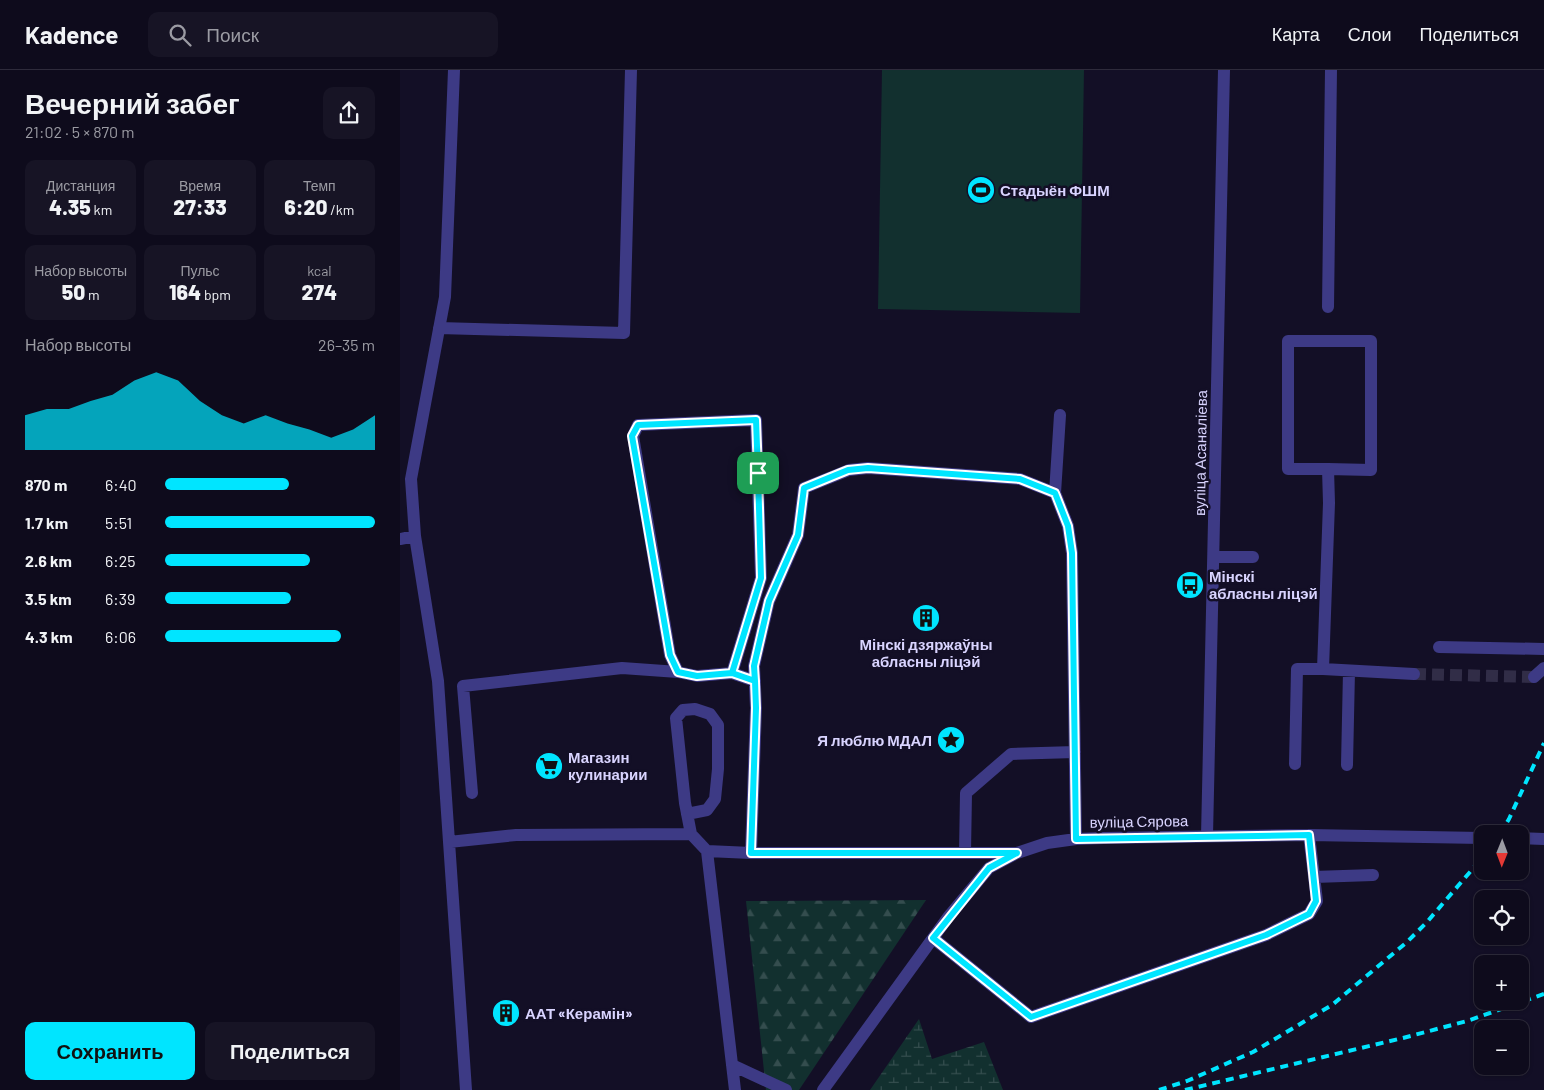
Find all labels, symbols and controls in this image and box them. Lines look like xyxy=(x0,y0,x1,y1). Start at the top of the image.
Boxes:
search box xyxy=(148,12,498,57)
text: Kadence xyxy=(25,20,118,49)
icon: search xyxy=(166,21,194,49)
text: Поиск xyxy=(206,23,259,46)
text: Карта xyxy=(1272,23,1320,45)
text: Слои xyxy=(1348,23,1392,45)
text: Поделиться xyxy=(1420,23,1519,45)
text: Вечерний забег xyxy=(25,86,240,120)
button: share xyxy=(323,87,375,139)
text: 21:02 · 5 × 870 m xyxy=(25,122,135,141)
sports icon: Стадыён ФШМ xyxy=(966,175,996,205)
text: Дистанция xyxy=(46,177,115,194)
text: Время xyxy=(179,177,221,194)
text: Темп xyxy=(303,177,336,194)
place label: Стадыён ФШМ xyxy=(1000,181,1110,199)
text: 4.35 xyxy=(49,194,91,219)
text: 27:33 xyxy=(173,194,227,219)
text: 6:20 xyxy=(284,194,327,219)
text: km xyxy=(91,201,112,218)
text: /km xyxy=(327,201,354,218)
text: Набор высоты xyxy=(34,262,127,279)
text: Пульс xyxy=(180,262,220,279)
text: kcal xyxy=(307,262,332,279)
text: 50 xyxy=(62,279,85,304)
text: 164 xyxy=(169,279,201,304)
text: 274 xyxy=(302,279,337,304)
text: m xyxy=(85,286,100,303)
text: bpm xyxy=(201,286,231,303)
text: Набор высоты xyxy=(25,335,131,354)
text: 26–35 m xyxy=(318,335,375,354)
street label: вуліца Асаналіева xyxy=(1190,389,1210,516)
pin xyxy=(737,452,779,494)
icon: arrive xyxy=(744,459,772,487)
text: 870 m xyxy=(25,475,67,494)
text: 6:40 xyxy=(105,475,137,494)
text: 1.7 km xyxy=(25,513,68,532)
text: 5:51 xyxy=(105,513,132,532)
text: 2.6 km xyxy=(25,551,72,570)
text: 6:25 xyxy=(105,551,135,570)
place label: Мінскі абласны ліцэй xyxy=(1209,567,1318,602)
bus stop icon: Мінскі абласны ліцэй xyxy=(1175,570,1205,600)
text: 3.5 km xyxy=(25,589,72,608)
text: 6:39 xyxy=(105,589,135,608)
building icon: Мінскі дзяржаўны абласны ліцэй xyxy=(911,603,941,633)
text: 4.3 km xyxy=(25,627,73,646)
text: 6:06 xyxy=(105,627,136,646)
place label: Мінскі дзяржаўны абласны ліцэй xyxy=(860,635,993,670)
place icon: Я люблю МДАЛ xyxy=(936,725,966,755)
place label: Я люблю МДАЛ xyxy=(817,731,932,749)
place label: Магазин кулинарии xyxy=(568,748,647,783)
supermarket icon: Магазин кулинарии xyxy=(534,751,564,781)
street label: вуліца Сярова xyxy=(1090,811,1189,831)
north arrow xyxy=(1474,825,1529,880)
map controls xyxy=(1474,825,1529,1075)
button: locate xyxy=(1474,890,1529,945)
button: + xyxy=(1474,955,1529,1010)
building icon: ААТ «Керамін» xyxy=(491,998,521,1028)
place label: ААТ «Керамін» xyxy=(525,1004,633,1022)
button: − xyxy=(1474,1020,1529,1075)
button: Сохранить xyxy=(25,1022,195,1080)
button: Поделиться xyxy=(205,1022,375,1080)

